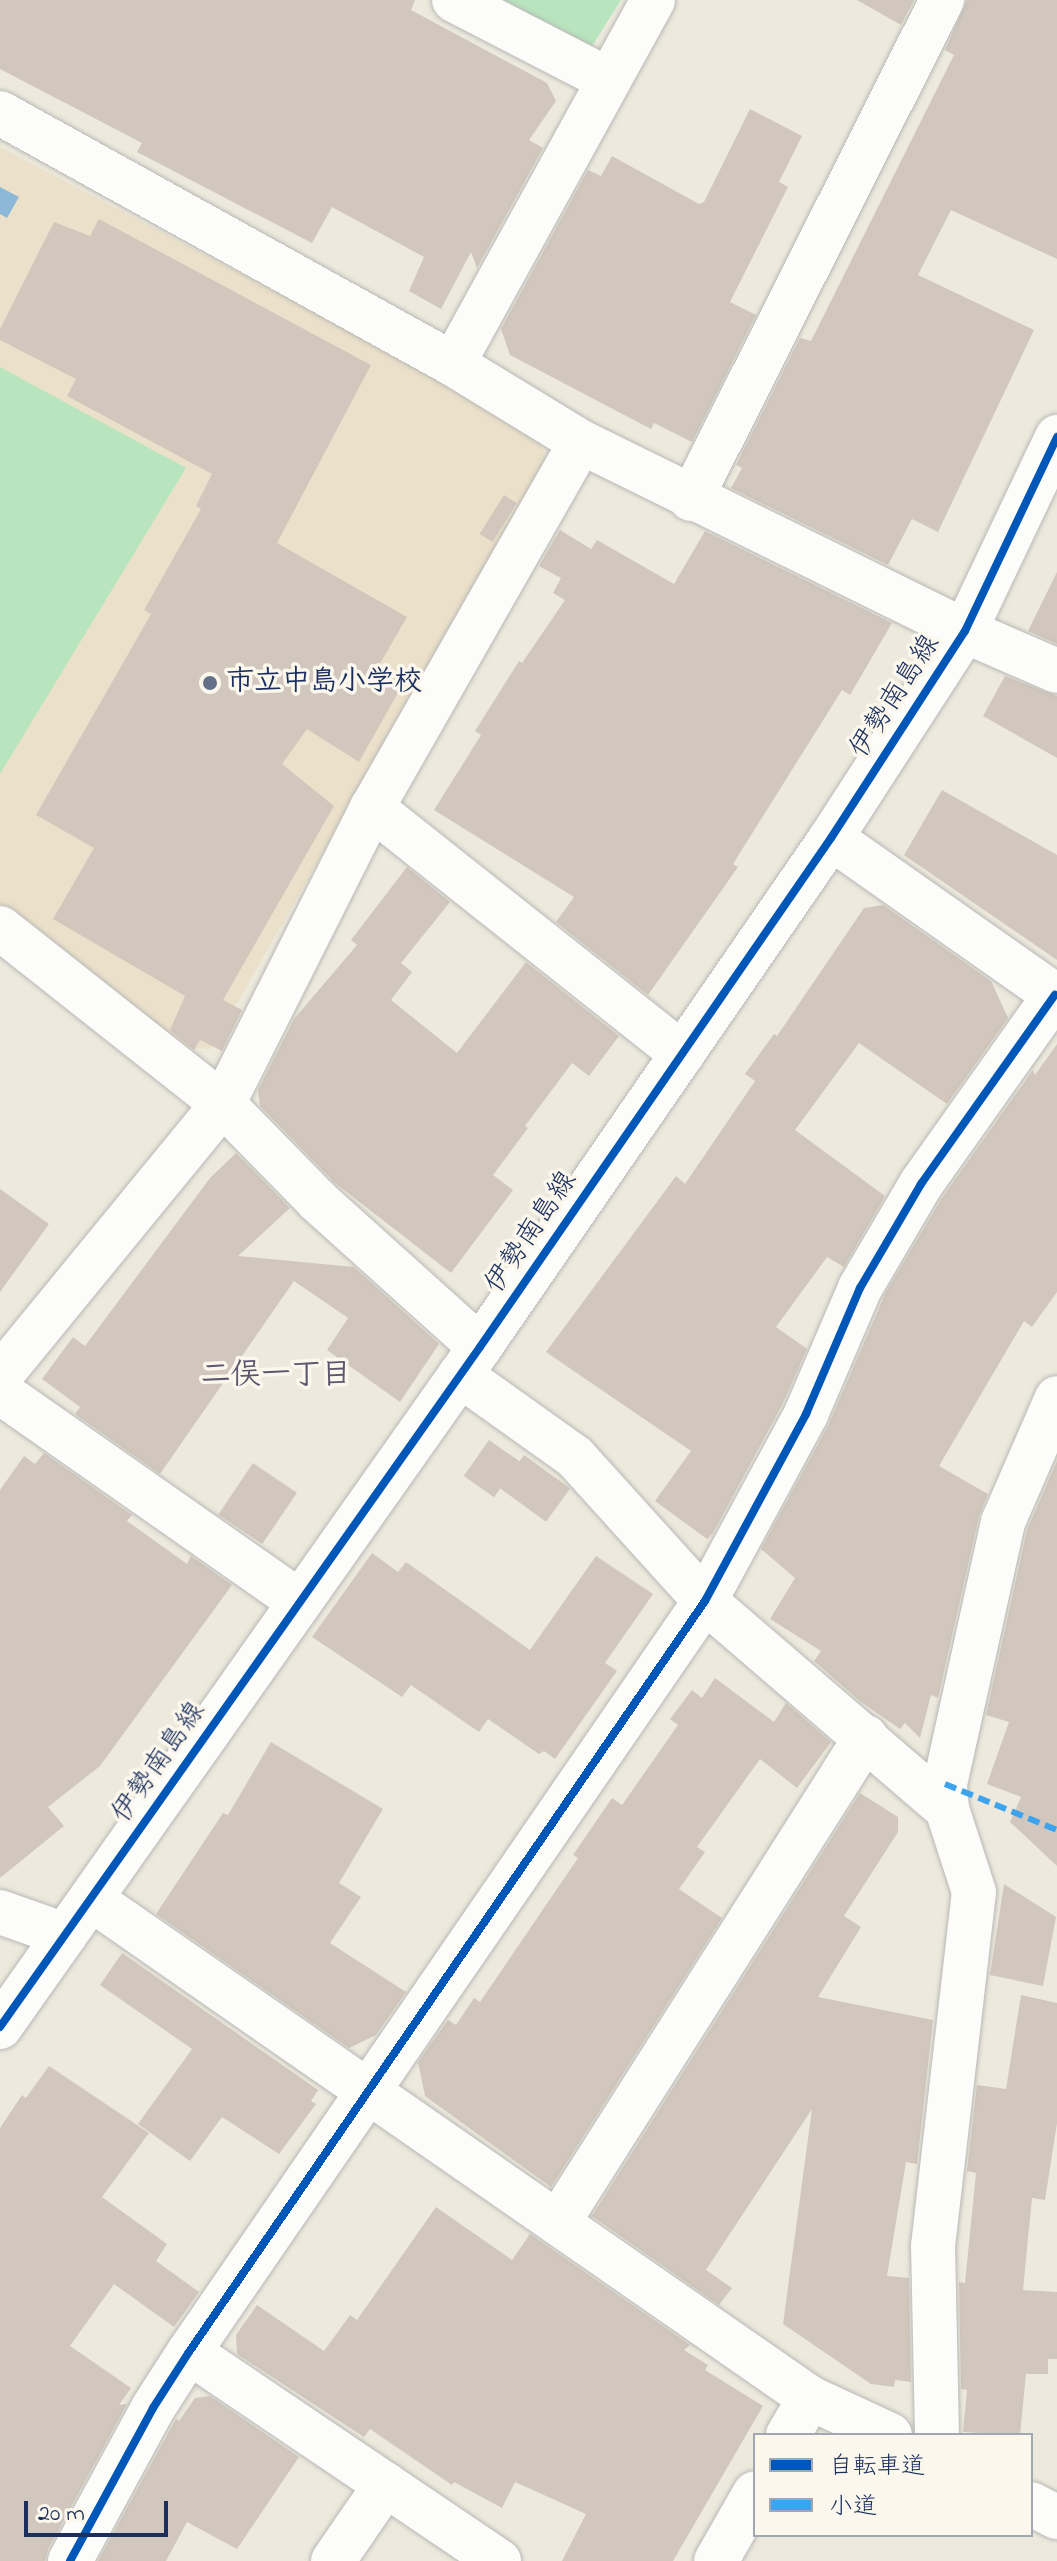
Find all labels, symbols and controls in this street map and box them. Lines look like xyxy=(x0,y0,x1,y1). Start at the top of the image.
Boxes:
street label: 伊勢南島線 xyxy=(844,629,948,765)
place label: 市立中島小学校 xyxy=(226,666,422,700)
marker: 市立中島小学校 xyxy=(201,674,219,692)
street label: 伊勢南島線 xyxy=(479,1166,585,1300)
district label: 二俣一丁目 xyxy=(201,1358,351,1394)
street label: 伊勢南島線 xyxy=(106,1696,214,1830)
legend xyxy=(753,2433,1033,2537)
text: 自転車道 xyxy=(829,2450,925,2485)
scale bar xyxy=(28,2485,172,2535)
text: 小道 xyxy=(829,2490,877,2525)
text: 20 m xyxy=(38,2497,85,2532)

